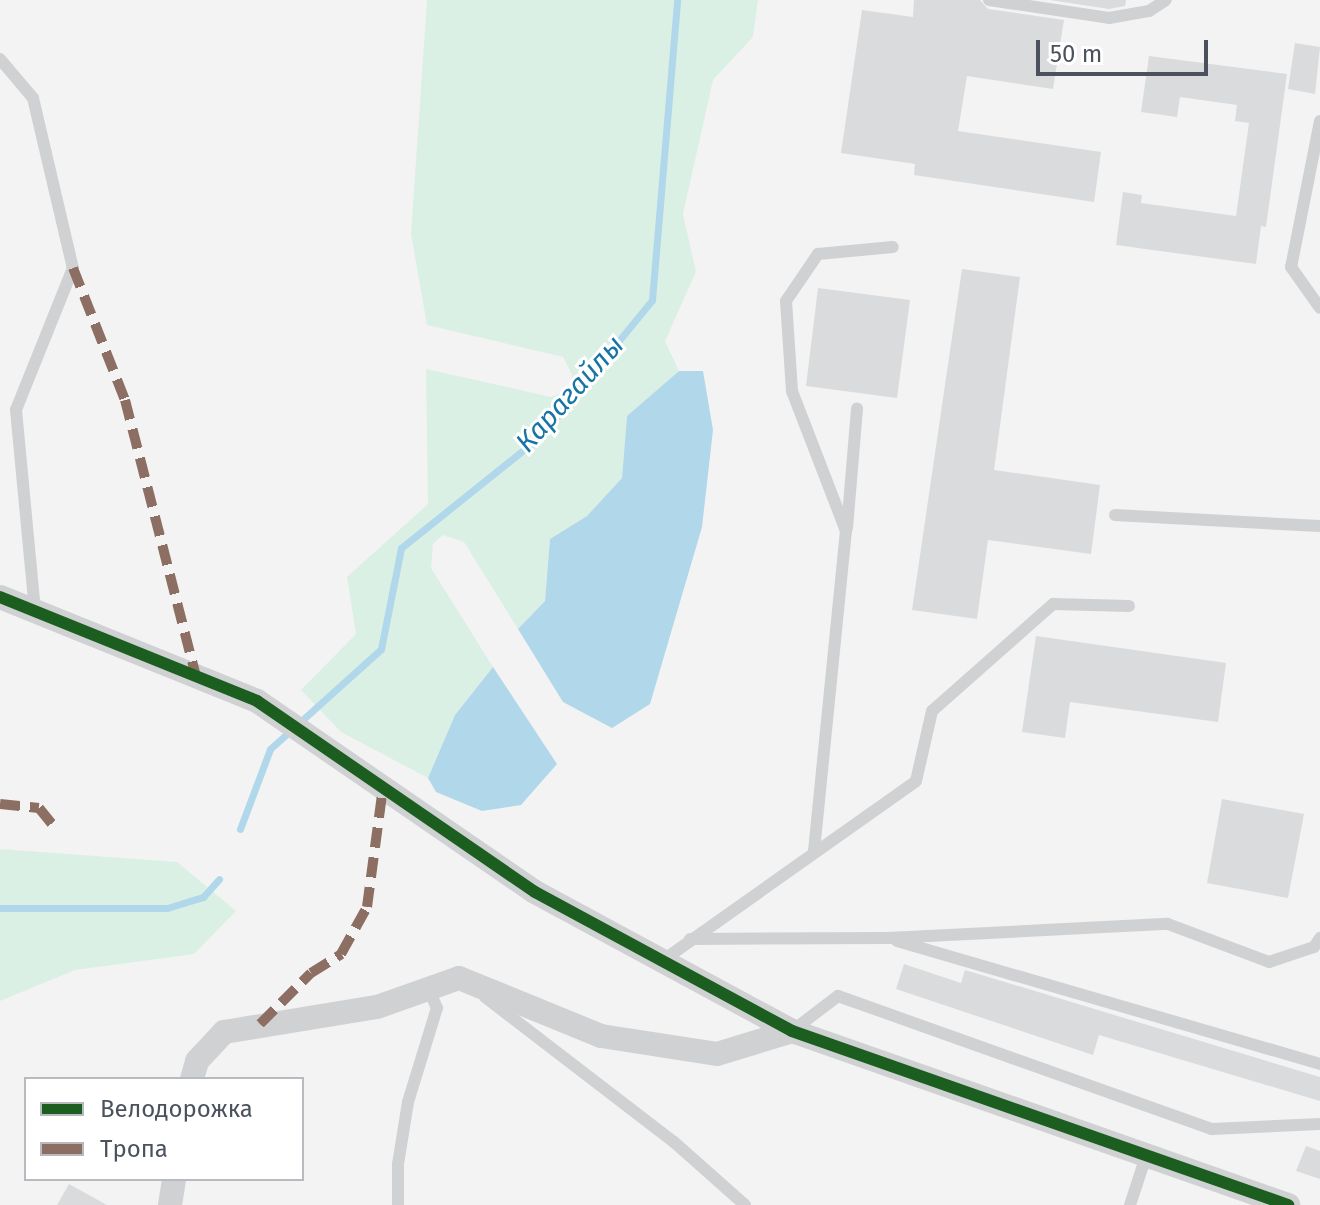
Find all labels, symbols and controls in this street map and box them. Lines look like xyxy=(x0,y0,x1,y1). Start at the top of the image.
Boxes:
scale bar xyxy=(1040,24,1212,74)
text: 50 m xyxy=(1050,40,1102,68)
water label: Карагайлы xyxy=(509,329,631,459)
legend xyxy=(24,1077,304,1181)
text: Велодорожка xyxy=(100,1095,253,1123)
text: Тропа xyxy=(100,1135,168,1163)

